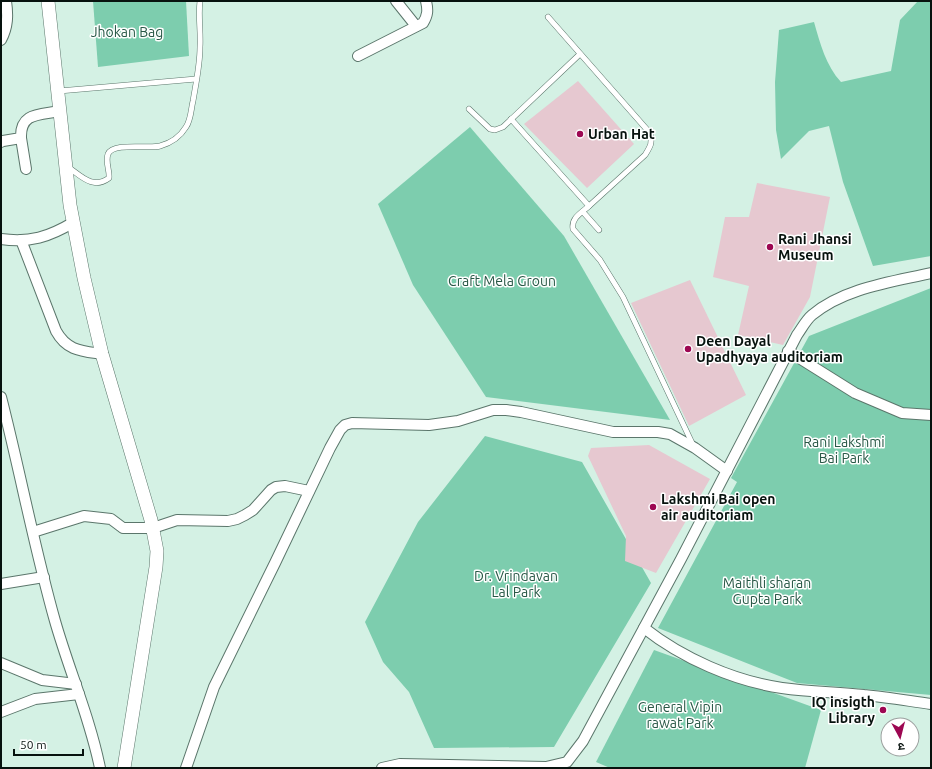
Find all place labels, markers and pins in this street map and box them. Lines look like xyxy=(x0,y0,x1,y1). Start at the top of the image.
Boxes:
place label: Urban Hat xyxy=(588,126,655,142)
marker: Urban Hat xyxy=(575,129,585,139)
place label: Rani Jhansi Museum xyxy=(778,231,852,263)
marker: Rani Jhansi Museum xyxy=(765,242,775,252)
place label: Deen Dayal Upadhyaya auditoriam xyxy=(696,333,843,365)
marker: Deen Dayal Upadhyaya auditoriam xyxy=(683,344,693,354)
place label: Lakshmi Bai open air auditoriam xyxy=(661,491,776,523)
marker: Lakshmi Bai open air auditoriam xyxy=(648,502,658,512)
place label: IQ insigth Library xyxy=(811,694,876,726)
marker: IQ insigth Library xyxy=(878,705,888,715)

